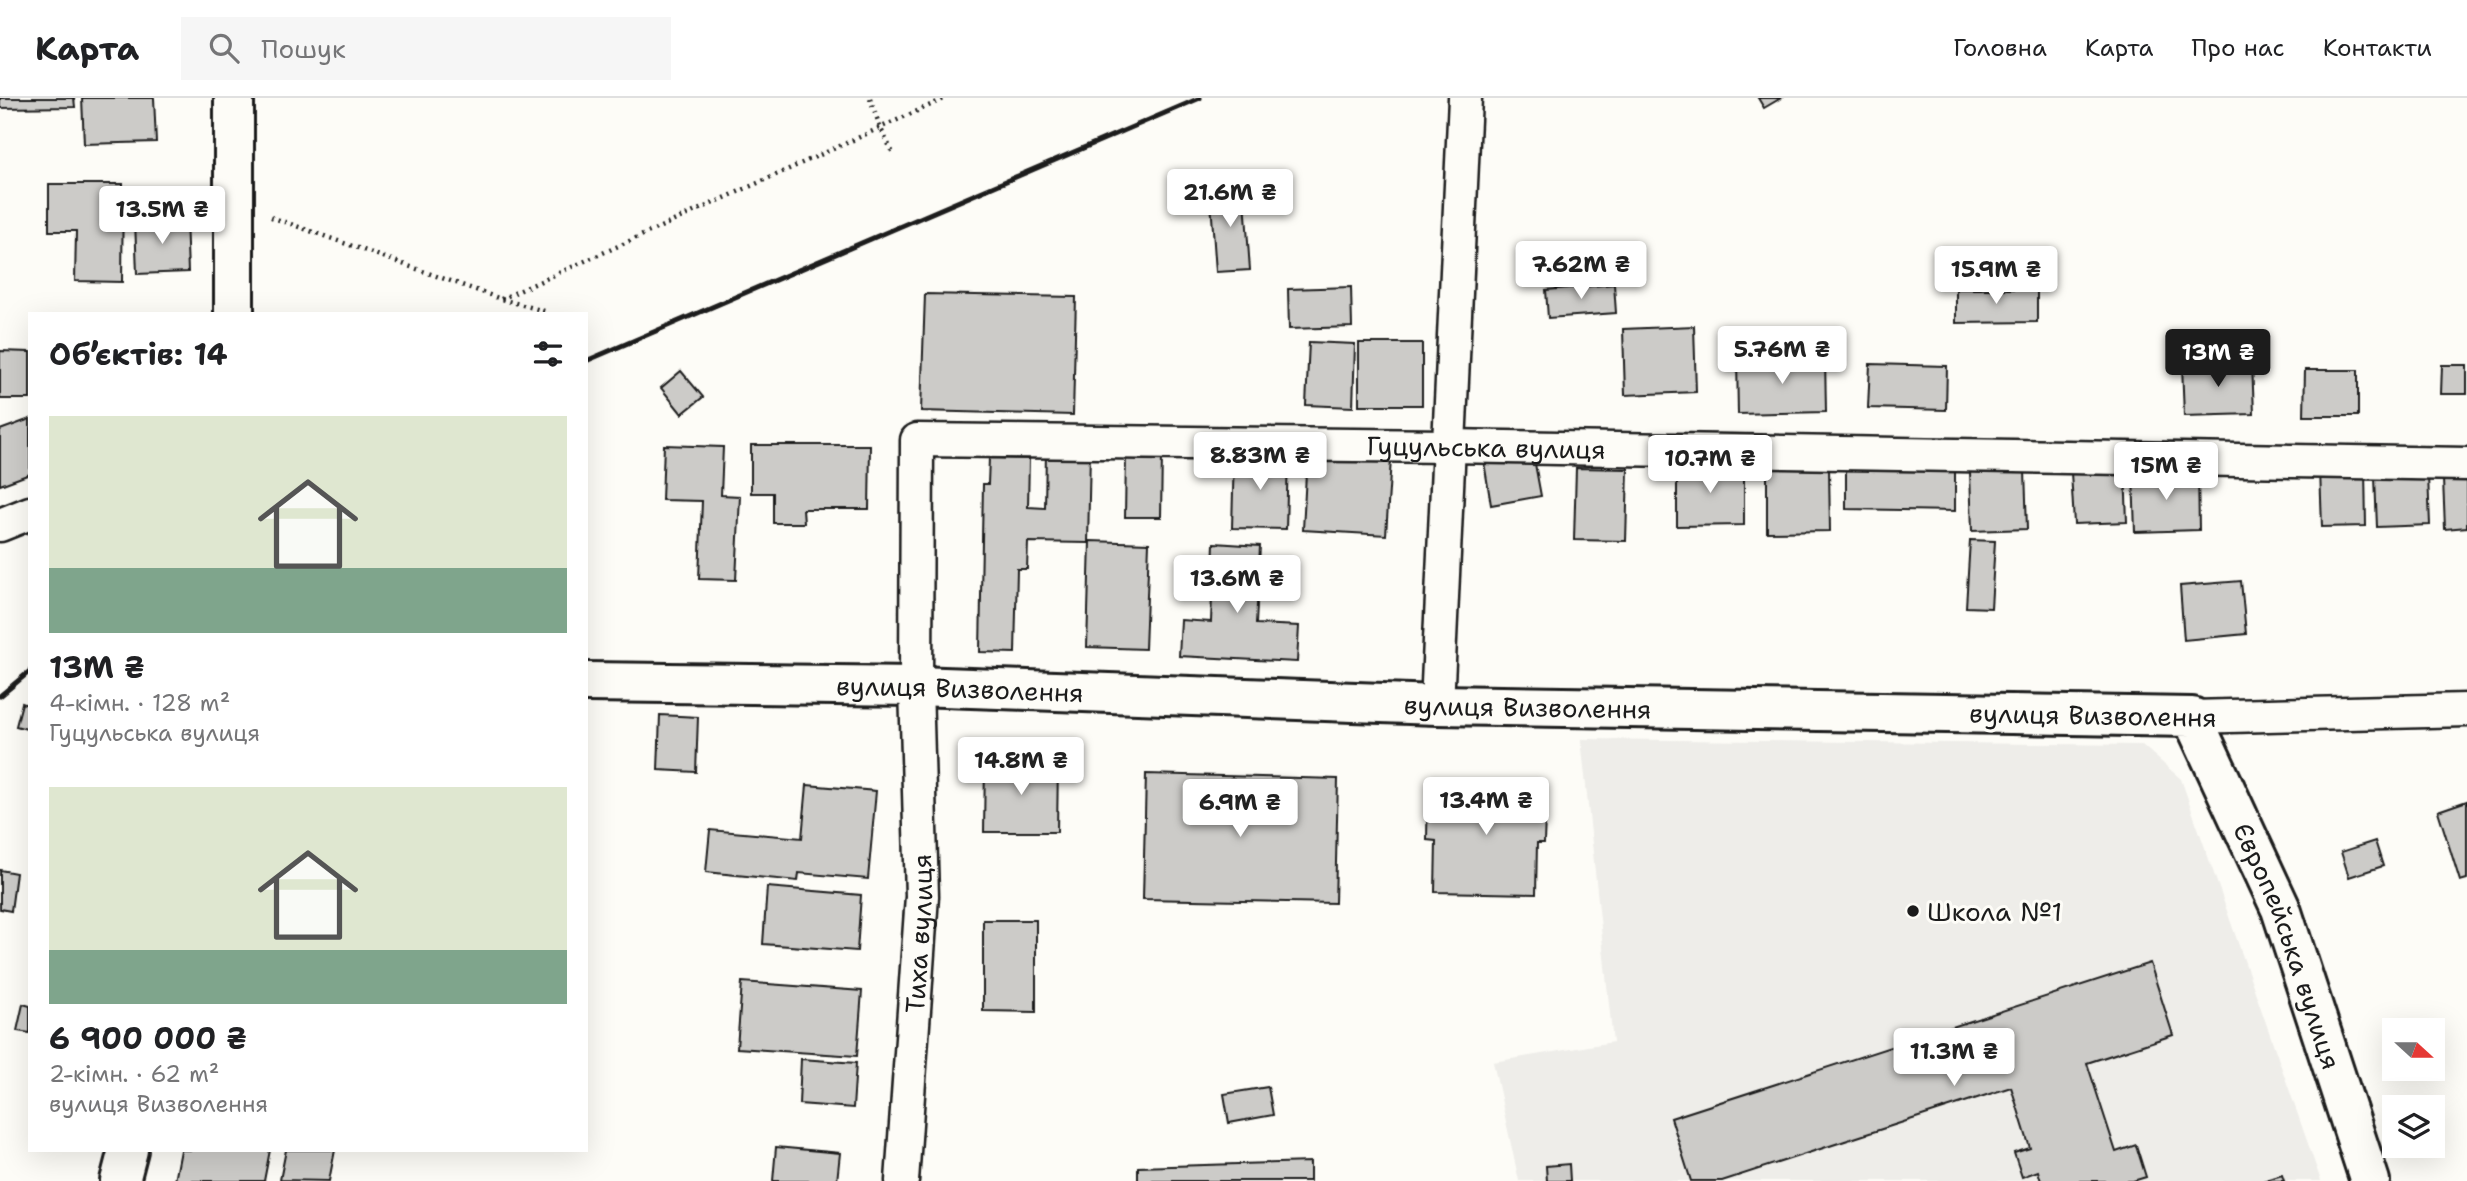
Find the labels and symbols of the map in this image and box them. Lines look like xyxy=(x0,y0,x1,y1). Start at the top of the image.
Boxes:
pin: 21.6M ₴ xyxy=(1165,170,1295,229)
pin: 13.5M ₴ xyxy=(97,186,227,246)
pin: 7.62M ₴ xyxy=(1516,242,1646,301)
pin: 15.9M ₴ xyxy=(1931,246,2061,306)
pin: 5.76M ₴ xyxy=(1717,327,1847,386)
pin: 13M ₴ xyxy=(2169,330,2267,389)
street label: Гуцульська вулиця xyxy=(1367,428,1606,466)
pin: 8.83M ₴ xyxy=(1195,432,1325,492)
pin: 10.7M ₴ xyxy=(1645,436,1775,495)
pin: 15M ₴ xyxy=(2117,442,2215,502)
pin: 13.6M ₴ xyxy=(1172,556,1302,615)
street label: вулиця Визволення xyxy=(836,668,1084,710)
street label: вулиця Визволення xyxy=(1403,686,1652,726)
street label: вулиця Визволення xyxy=(1969,695,2217,735)
pin: 14.8M ₴ xyxy=(956,738,1086,797)
pin: 13.4M ₴ xyxy=(1421,778,1551,837)
pin: 6.9M ₴ xyxy=(1183,780,1297,839)
street label: Європейська вулиця xyxy=(2226,817,2350,1074)
street label: Тиха вулиця xyxy=(896,854,940,1014)
place label: Школа №1 xyxy=(1927,894,2062,929)
marker: Школа №1 xyxy=(1905,903,1921,919)
north arrow xyxy=(2382,1018,2445,1082)
pin: 11.3M ₴ xyxy=(1889,1028,2019,1088)

